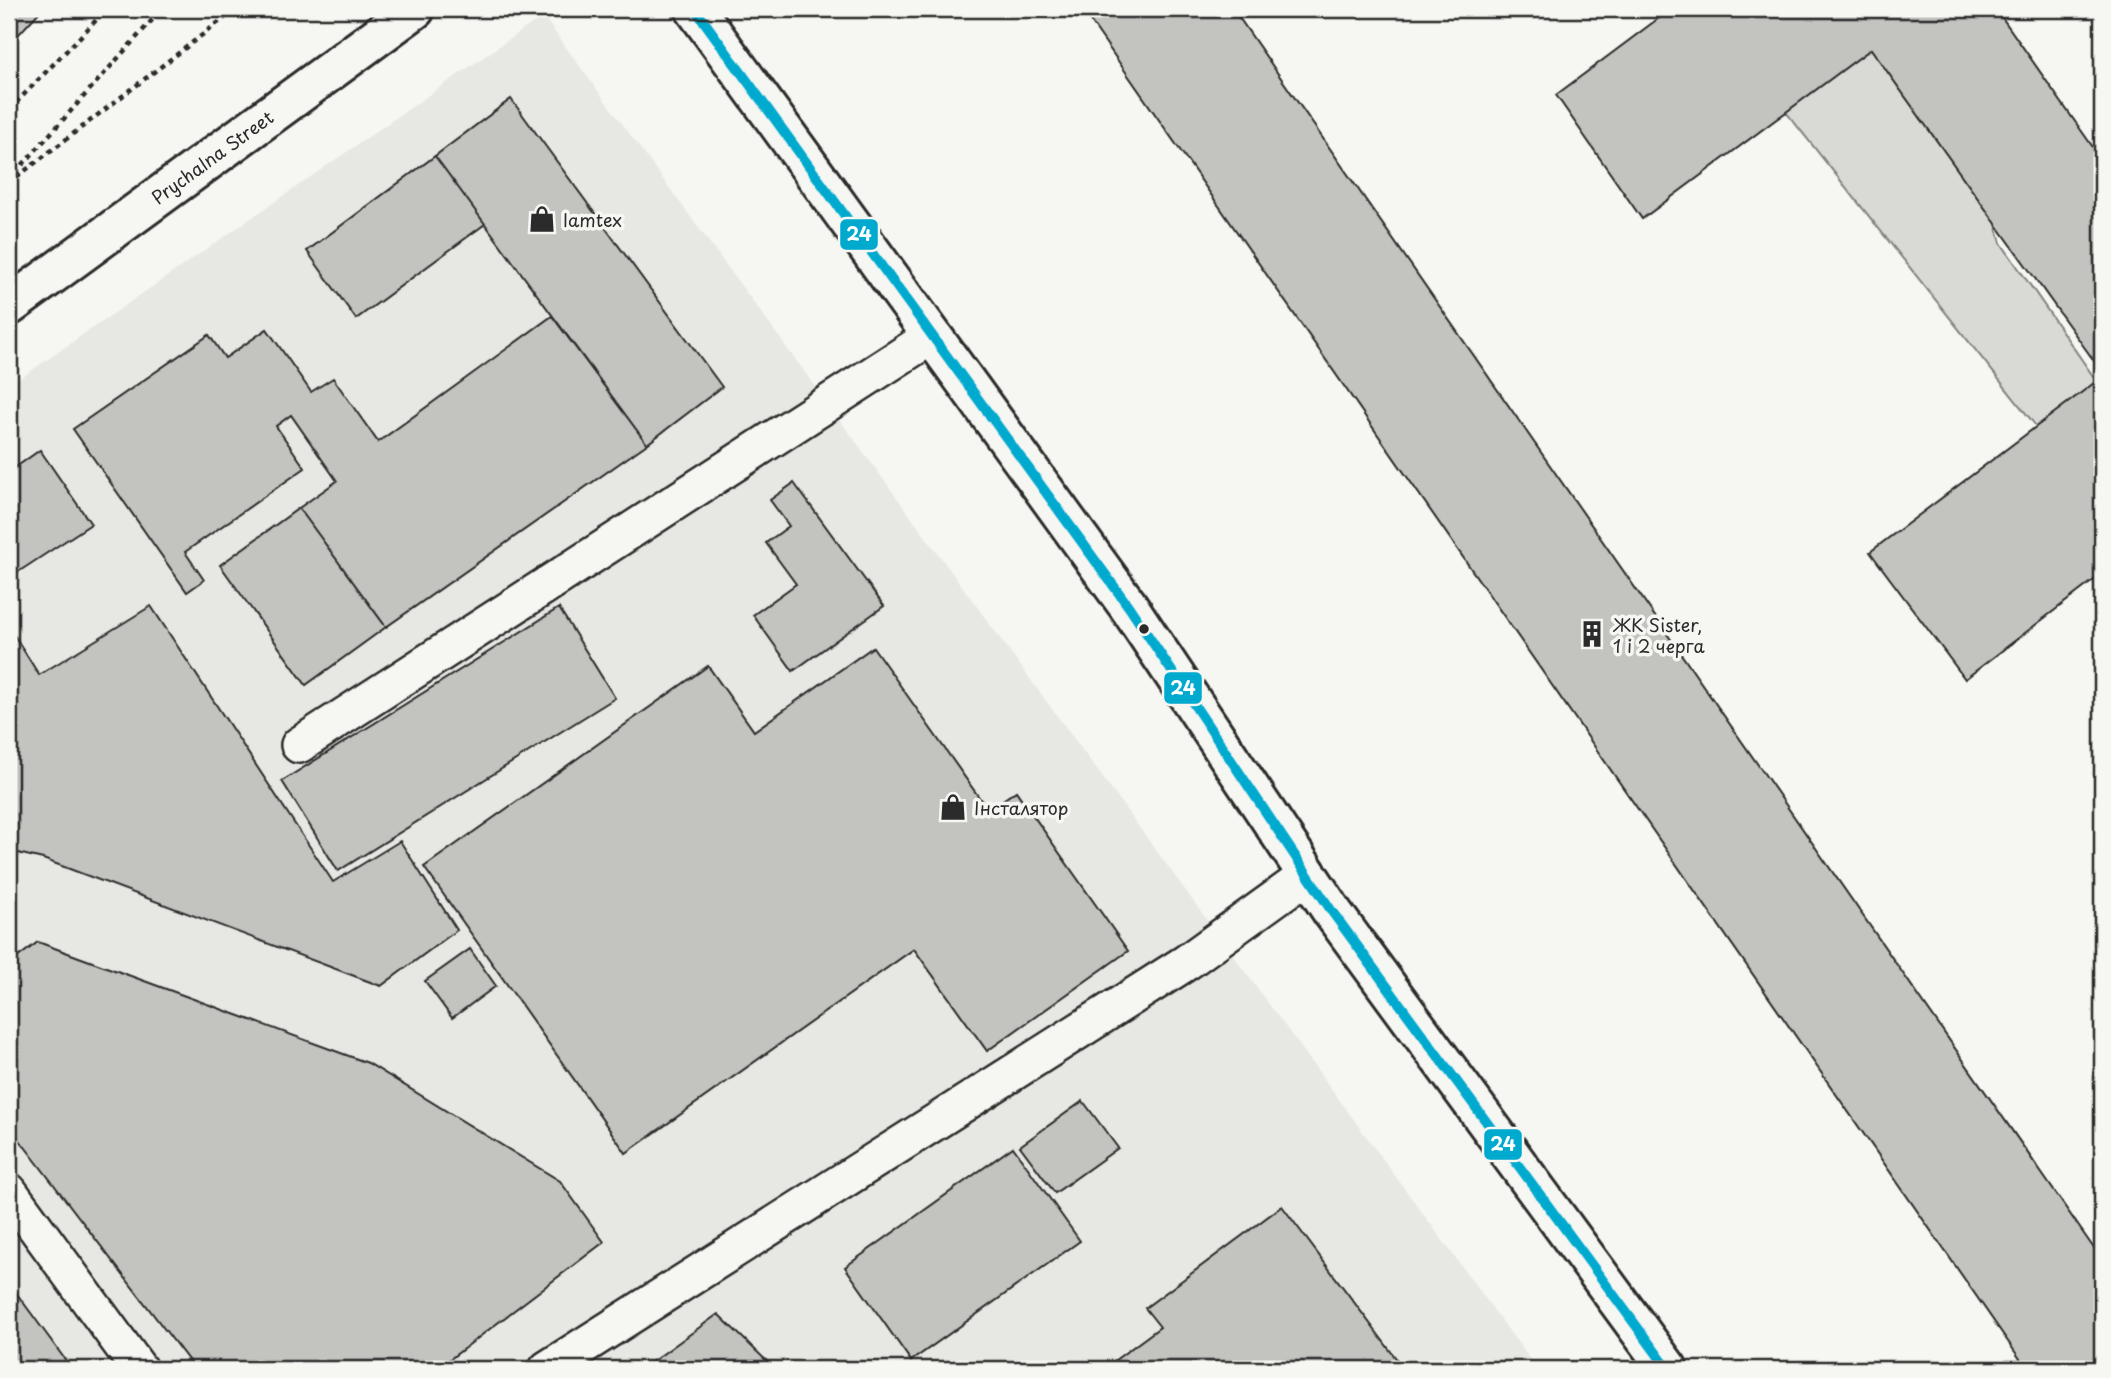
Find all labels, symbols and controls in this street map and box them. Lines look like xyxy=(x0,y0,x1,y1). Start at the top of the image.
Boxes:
street label: Prychalna Street xyxy=(145,103,279,211)
shop icon: Iamtex xyxy=(527,204,557,234)
place label: Iamtex xyxy=(563,206,622,233)
line badge: 24 xyxy=(839,218,879,251)
text: 24 xyxy=(846,219,872,247)
place label: ЖК Sister, 1 і 2 черга xyxy=(1612,611,1705,659)
building icon: ЖК Sister, 1 і 2 черга xyxy=(1577,619,1607,649)
unlabelled marker xyxy=(1137,622,1151,636)
line badge: 24 xyxy=(1163,671,1203,705)
text: 24 xyxy=(1170,673,1196,701)
shop icon: Інсталятор xyxy=(938,792,968,822)
place label: Інсталятор xyxy=(974,794,1068,821)
line badge: 24 xyxy=(1483,1128,1523,1161)
text: 24 xyxy=(1490,1129,1516,1157)

